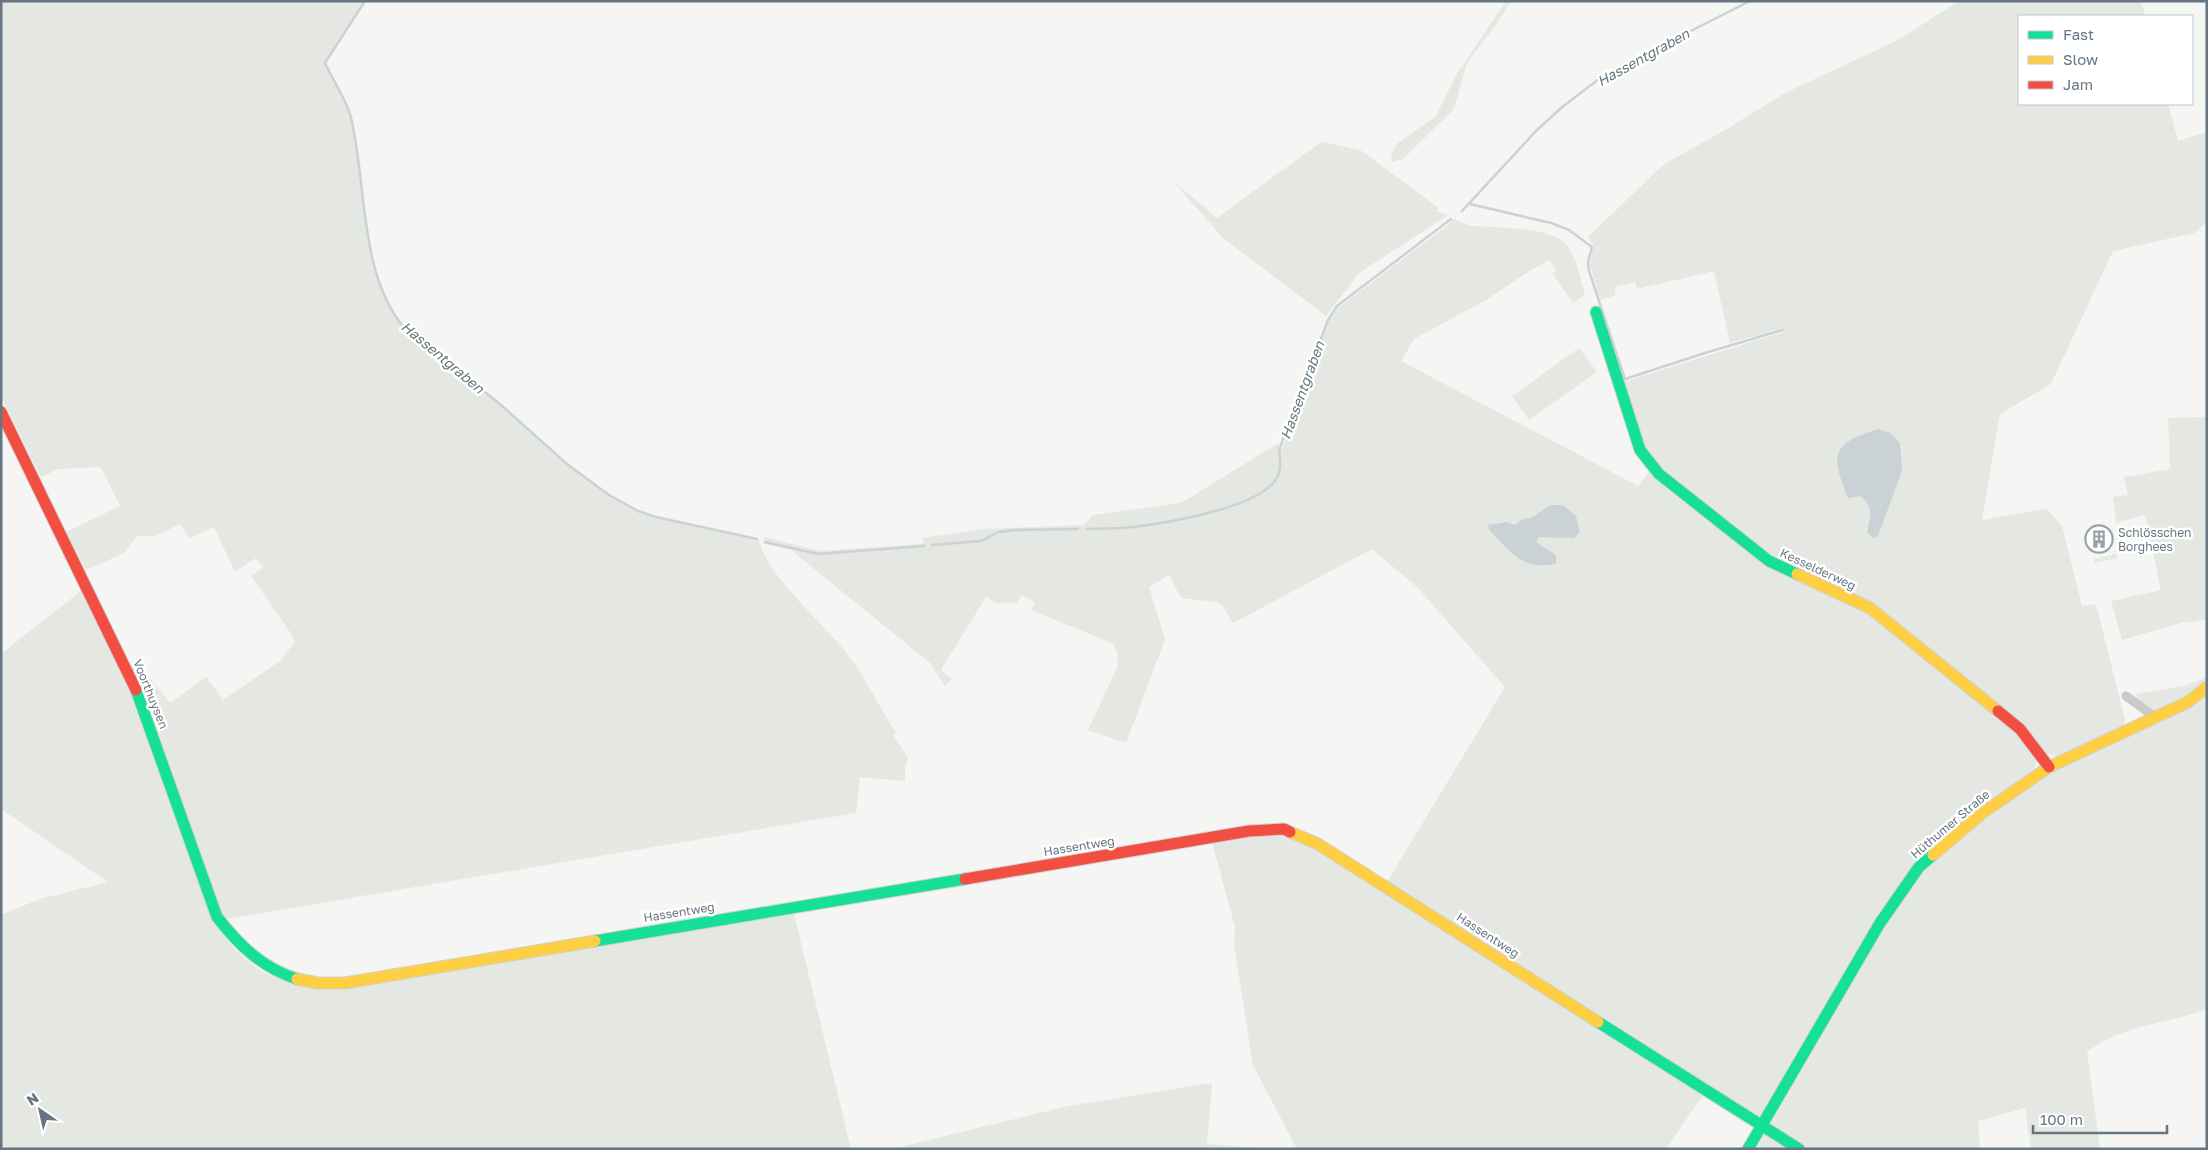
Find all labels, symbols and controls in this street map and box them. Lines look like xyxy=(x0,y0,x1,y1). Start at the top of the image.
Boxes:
legend xyxy=(2018,15,2193,105)
water label: Hassentgraben xyxy=(1594,24,1693,89)
text: Fast xyxy=(2063,25,2094,43)
text: Slow xyxy=(2063,50,2098,68)
text: Jam xyxy=(2063,75,2093,93)
water label: Hassentgraben xyxy=(398,317,489,397)
water label: Hassentgraben xyxy=(1276,338,1328,441)
building icon: Schlösschen Borghees xyxy=(2084,524,2114,554)
place label: Schlösschen Borghees xyxy=(2118,525,2192,554)
street label: Kesselderweg xyxy=(1778,545,1858,593)
street label: Voorthuysen xyxy=(130,657,172,731)
street label: Hüthumer Straße xyxy=(1907,787,1993,861)
street label: Hassentweg xyxy=(1042,833,1116,859)
street label: Hassentweg xyxy=(642,899,716,925)
street label: Hassentweg xyxy=(1454,909,1522,961)
north arrow xyxy=(15,1085,65,1135)
text: N xyxy=(23,1089,42,1109)
scale bar xyxy=(2033,1102,2167,1134)
text: 100 m xyxy=(2040,1110,2083,1128)

